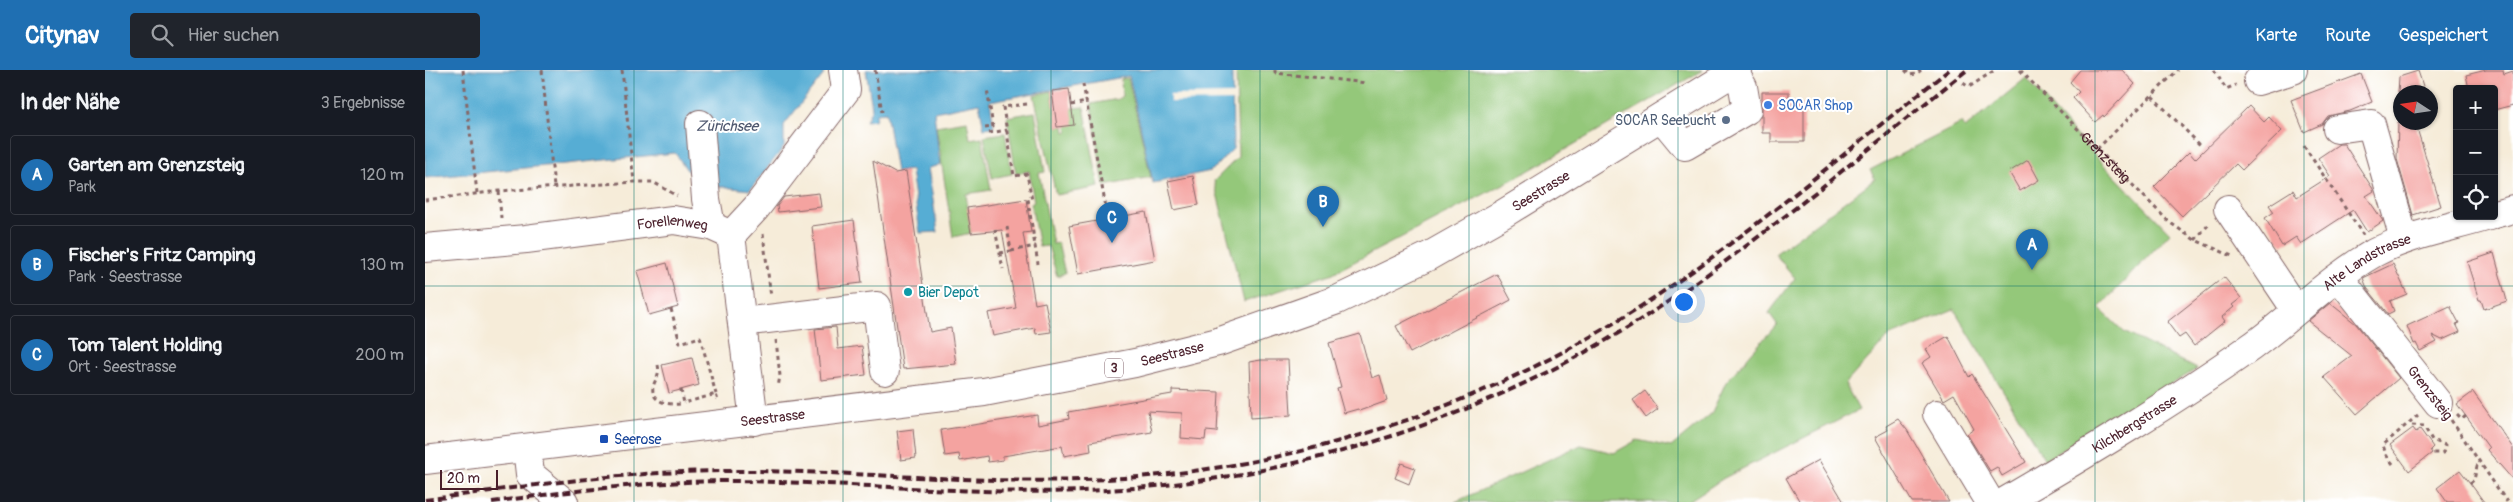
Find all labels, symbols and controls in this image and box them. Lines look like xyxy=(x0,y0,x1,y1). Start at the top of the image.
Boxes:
search box xyxy=(130,13,480,58)
text: Citynav xyxy=(25,21,100,50)
icon: search xyxy=(148,21,176,49)
text: Hier suchen xyxy=(188,23,279,47)
text: Karte xyxy=(2255,24,2297,47)
text: Route xyxy=(2325,24,2370,47)
text: Gespeichert xyxy=(2398,24,2488,47)
north arrow xyxy=(2393,85,2438,130)
map controls xyxy=(2453,85,2498,220)
button: + xyxy=(2453,85,2498,130)
text: In der Nähe xyxy=(20,89,120,116)
text: 3 Ergebnisse xyxy=(321,93,405,113)
place label: SOCAR Shop xyxy=(1778,97,1853,114)
marker: SOCAR Shop xyxy=(1762,99,1774,111)
place label: SOCAR Seebucht xyxy=(1615,112,1716,129)
marker: SOCAR Seebucht xyxy=(1720,114,1732,126)
water label: Zürichsee xyxy=(696,117,760,136)
street label: Grenzsteig xyxy=(2077,128,2134,186)
button: − xyxy=(2453,130,2498,175)
text: Garten am Grenzsteig xyxy=(68,153,245,177)
text: A xyxy=(32,165,42,185)
text: 120 m xyxy=(360,165,404,185)
street label: Seestrasse xyxy=(1509,167,1573,215)
button: locate xyxy=(2453,175,2498,220)
text: Park xyxy=(68,177,96,197)
pin: B xyxy=(1307,186,1339,227)
pin: C xyxy=(1096,202,1128,243)
street label: Forellenweg xyxy=(636,211,709,234)
pin: A xyxy=(2016,229,2048,270)
street label: Alte Landstrasse xyxy=(2319,230,2413,294)
text: Fischer's Fritz Camping xyxy=(68,243,256,267)
text: B xyxy=(32,255,42,275)
text: 130 m xyxy=(360,255,404,275)
text: Park · Seestrasse xyxy=(68,267,182,287)
place label: Bier Depot xyxy=(918,284,979,301)
marker: Bier Depot xyxy=(902,286,914,298)
your location xyxy=(1671,289,1697,315)
text: Tom Talent Holding xyxy=(68,333,222,357)
street label: Seestrasse xyxy=(1138,337,1206,370)
text: C xyxy=(32,345,42,365)
text: 200 m xyxy=(356,345,404,365)
text: Ort · Seestrasse xyxy=(68,357,176,377)
road number: 3 xyxy=(1105,358,1123,378)
street label: Grenzsteig xyxy=(2404,362,2456,424)
street label: Kilchbergstrasse xyxy=(2089,391,2180,457)
street label: Seestrasse xyxy=(739,405,806,430)
place label: Seerose xyxy=(614,431,661,448)
marker: Seerose xyxy=(598,433,610,445)
scale bar xyxy=(440,467,497,490)
text: 20 m xyxy=(447,470,480,487)

